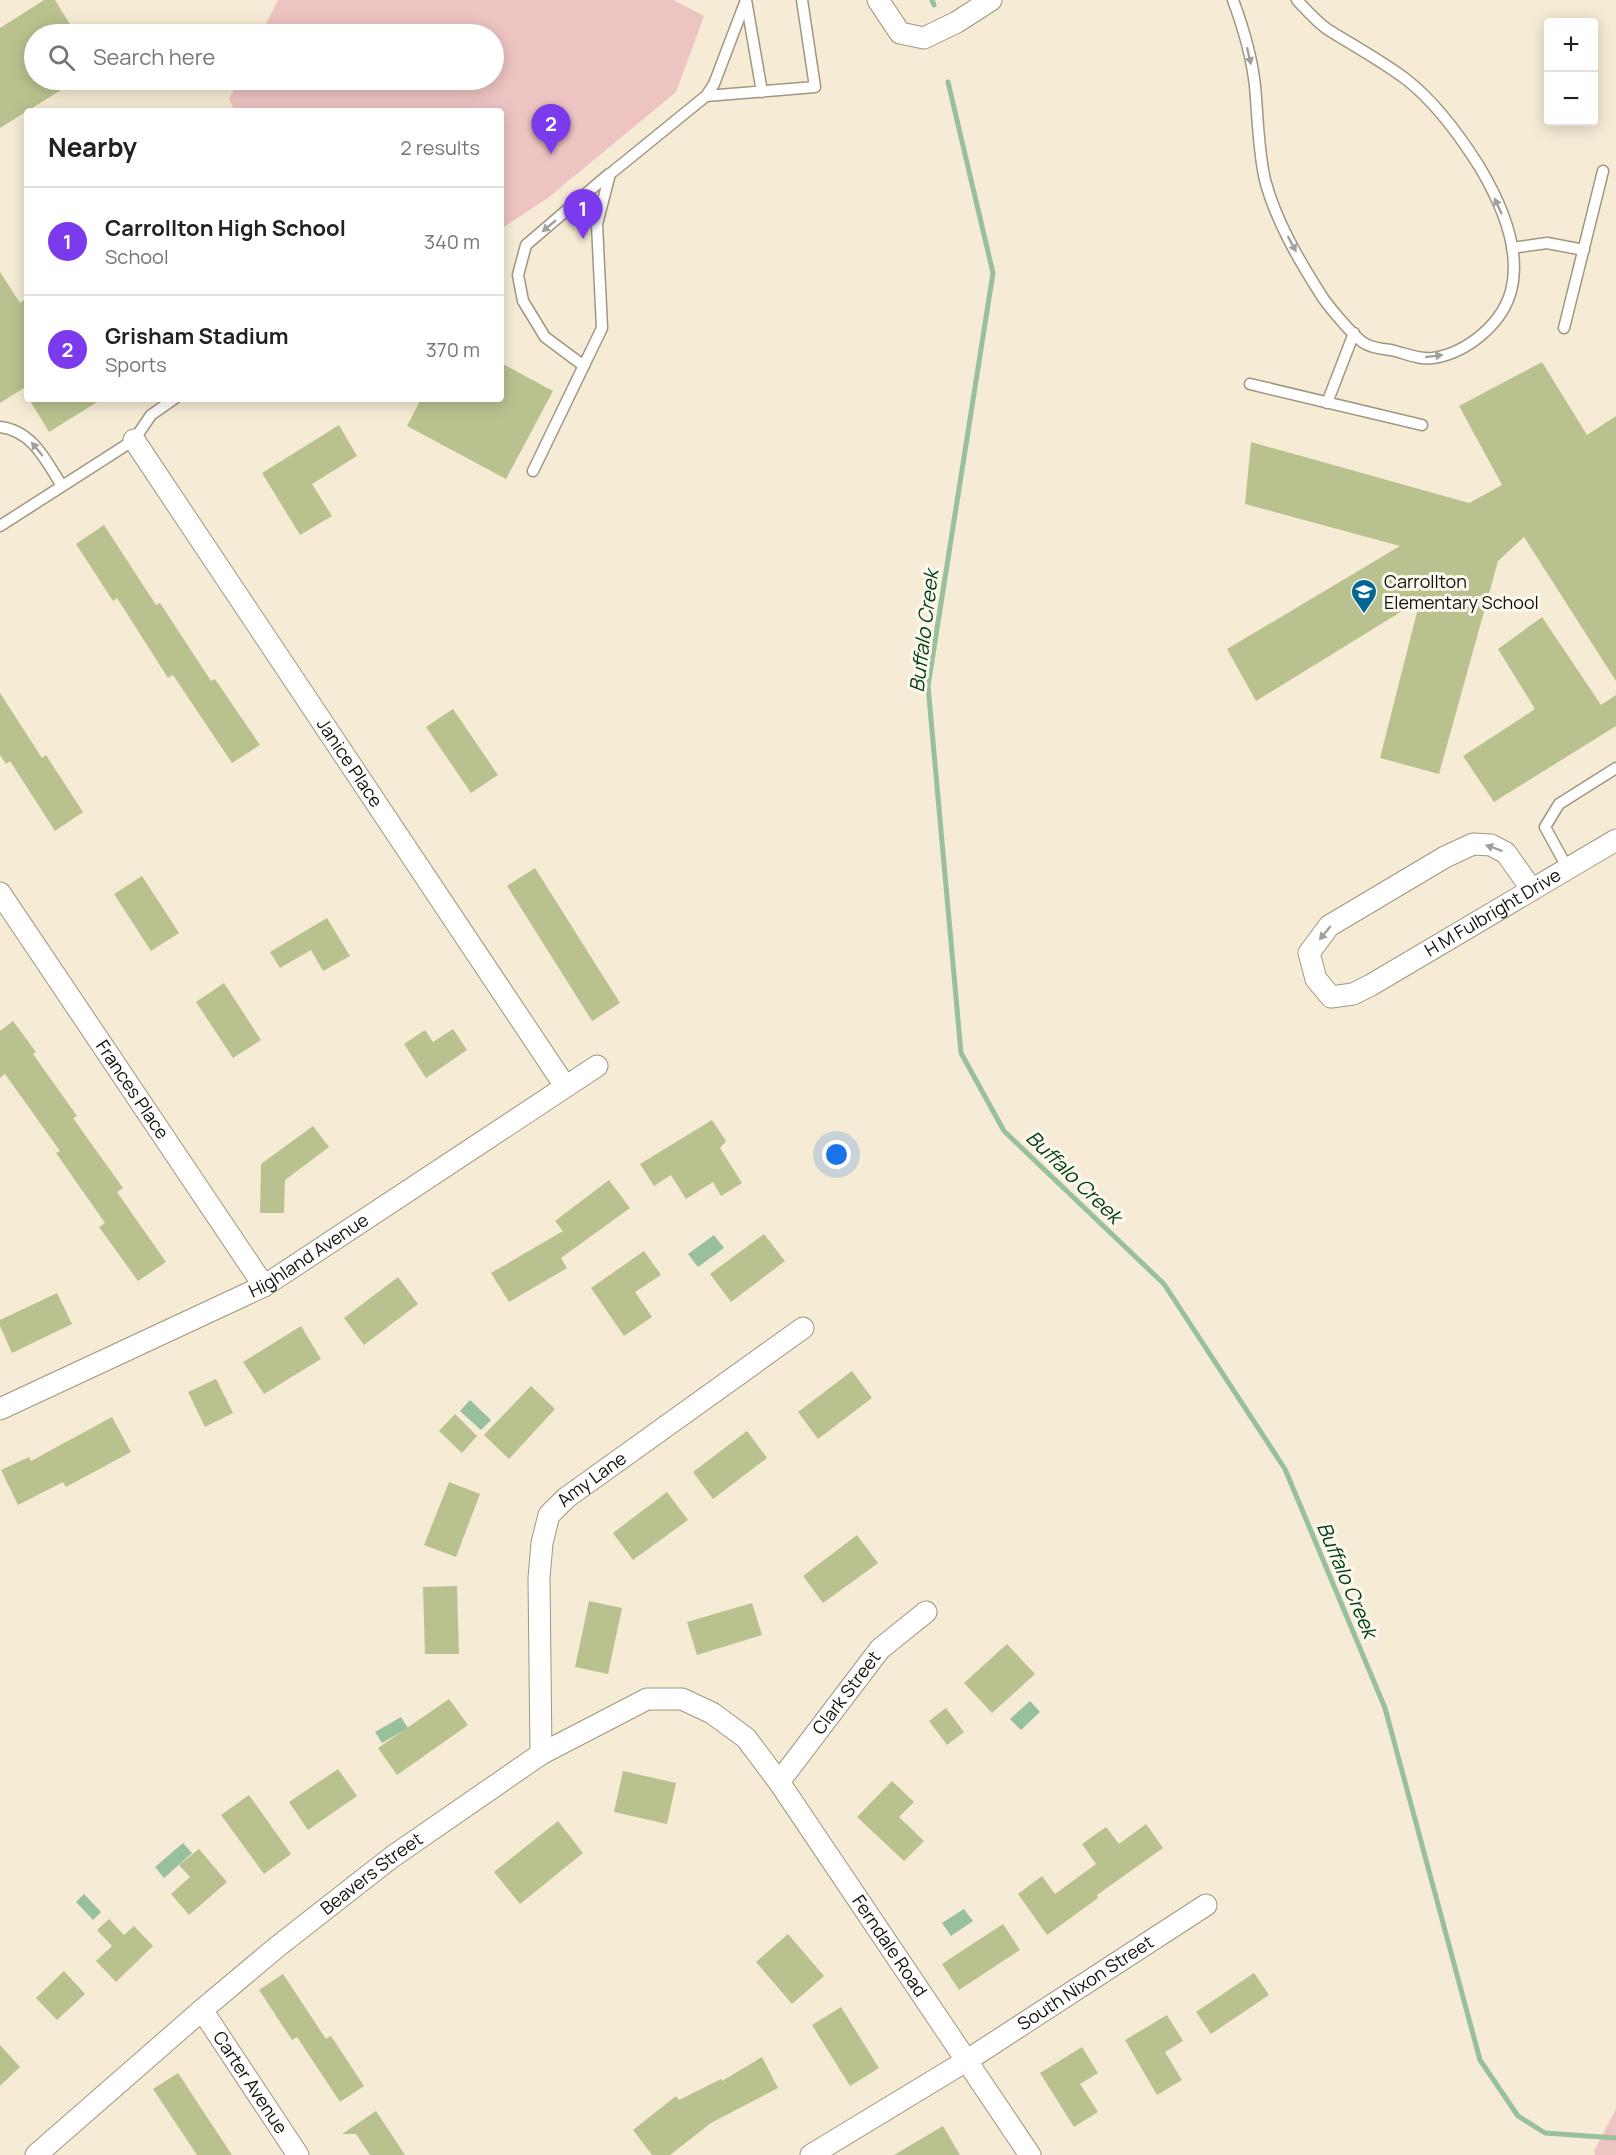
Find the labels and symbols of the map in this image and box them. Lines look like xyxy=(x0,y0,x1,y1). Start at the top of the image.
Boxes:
one-way arrow xyxy=(1244,47,1254,65)
pin: 2 xyxy=(532,104,570,154)
pin: 1 xyxy=(564,190,602,239)
one-way arrow xyxy=(1494,197,1503,214)
one-way arrow xyxy=(541,219,557,232)
one-way arrow xyxy=(1287,236,1297,253)
one-way arrow xyxy=(1425,351,1444,361)
one-way arrow xyxy=(31,441,44,457)
water label: Buffalo Creek xyxy=(903,565,945,694)
place label: Carrollton Elementary School xyxy=(1384,569,1539,614)
school or university icon: Carrollton Elementary School xyxy=(1349,577,1379,615)
street label: Janice Place xyxy=(312,713,389,811)
one-way arrow xyxy=(1484,843,1502,853)
street label: H M Fulbright Drive xyxy=(1420,862,1565,962)
one-way arrow xyxy=(1319,925,1332,941)
street label: Frances Place xyxy=(91,1035,175,1143)
water label: Buffalo Creek xyxy=(1021,1124,1130,1231)
your location xyxy=(822,1140,851,1169)
street label: Highland Avenue xyxy=(244,1207,373,1303)
street label: Amy Lane xyxy=(551,1446,631,1511)
water label: Buffalo Creek xyxy=(1311,1518,1385,1645)
street label: Clark Street xyxy=(806,1645,885,1739)
street label: Beavers Street xyxy=(315,1826,427,1920)
street label: Ferndale Road xyxy=(847,1890,933,2001)
street label: South Nixon Street xyxy=(1013,1929,1158,2035)
street label: Carter Avenue xyxy=(208,2026,294,2138)

